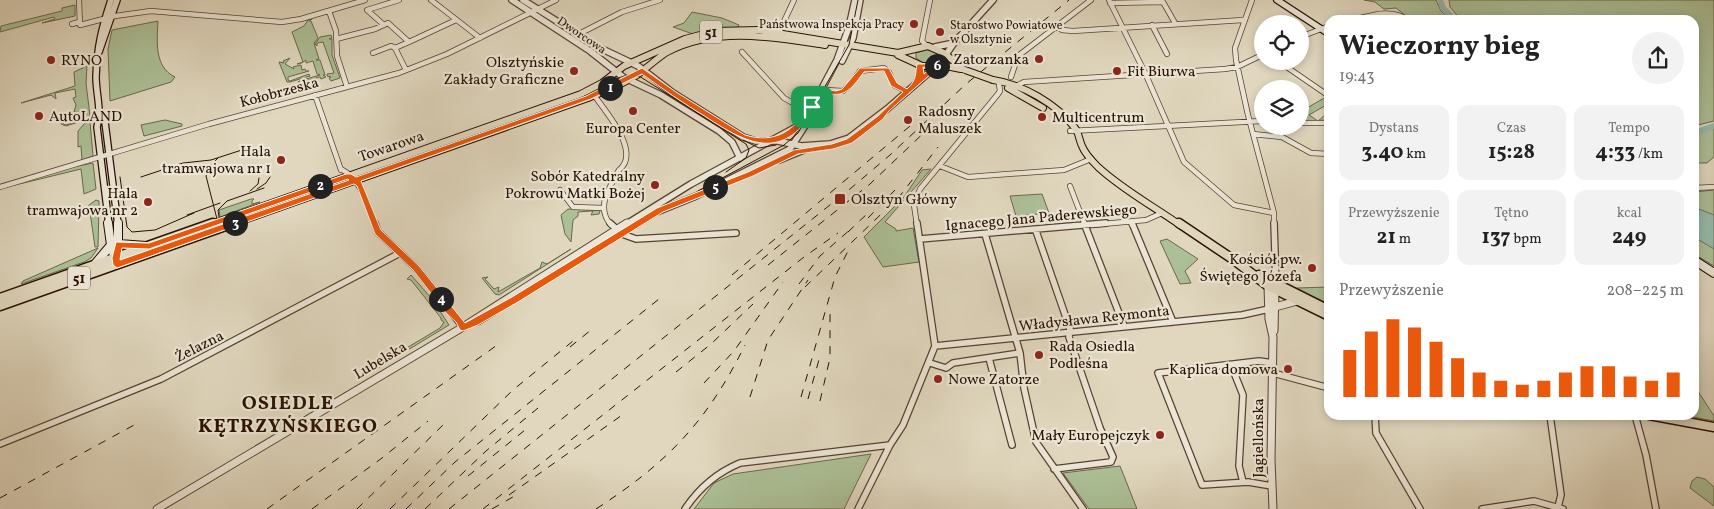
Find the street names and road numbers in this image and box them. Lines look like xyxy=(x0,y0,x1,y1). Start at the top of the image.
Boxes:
street label: Dworcowa xyxy=(554,13,609,58)
road number: 51 xyxy=(700,21,722,44)
street label: Kołobrzeska xyxy=(238,73,321,114)
street label: Towarowa xyxy=(356,126,427,168)
street label: Ignacego Jana Paderewskiego xyxy=(944,200,1138,237)
road number: 51 xyxy=(68,266,90,290)
street label: Władysława Reymonta xyxy=(1018,301,1171,338)
street label: Żelazna xyxy=(172,326,228,369)
street label: Lubelska xyxy=(350,337,411,385)
street label: Jagiellońska xyxy=(1249,398,1270,478)

